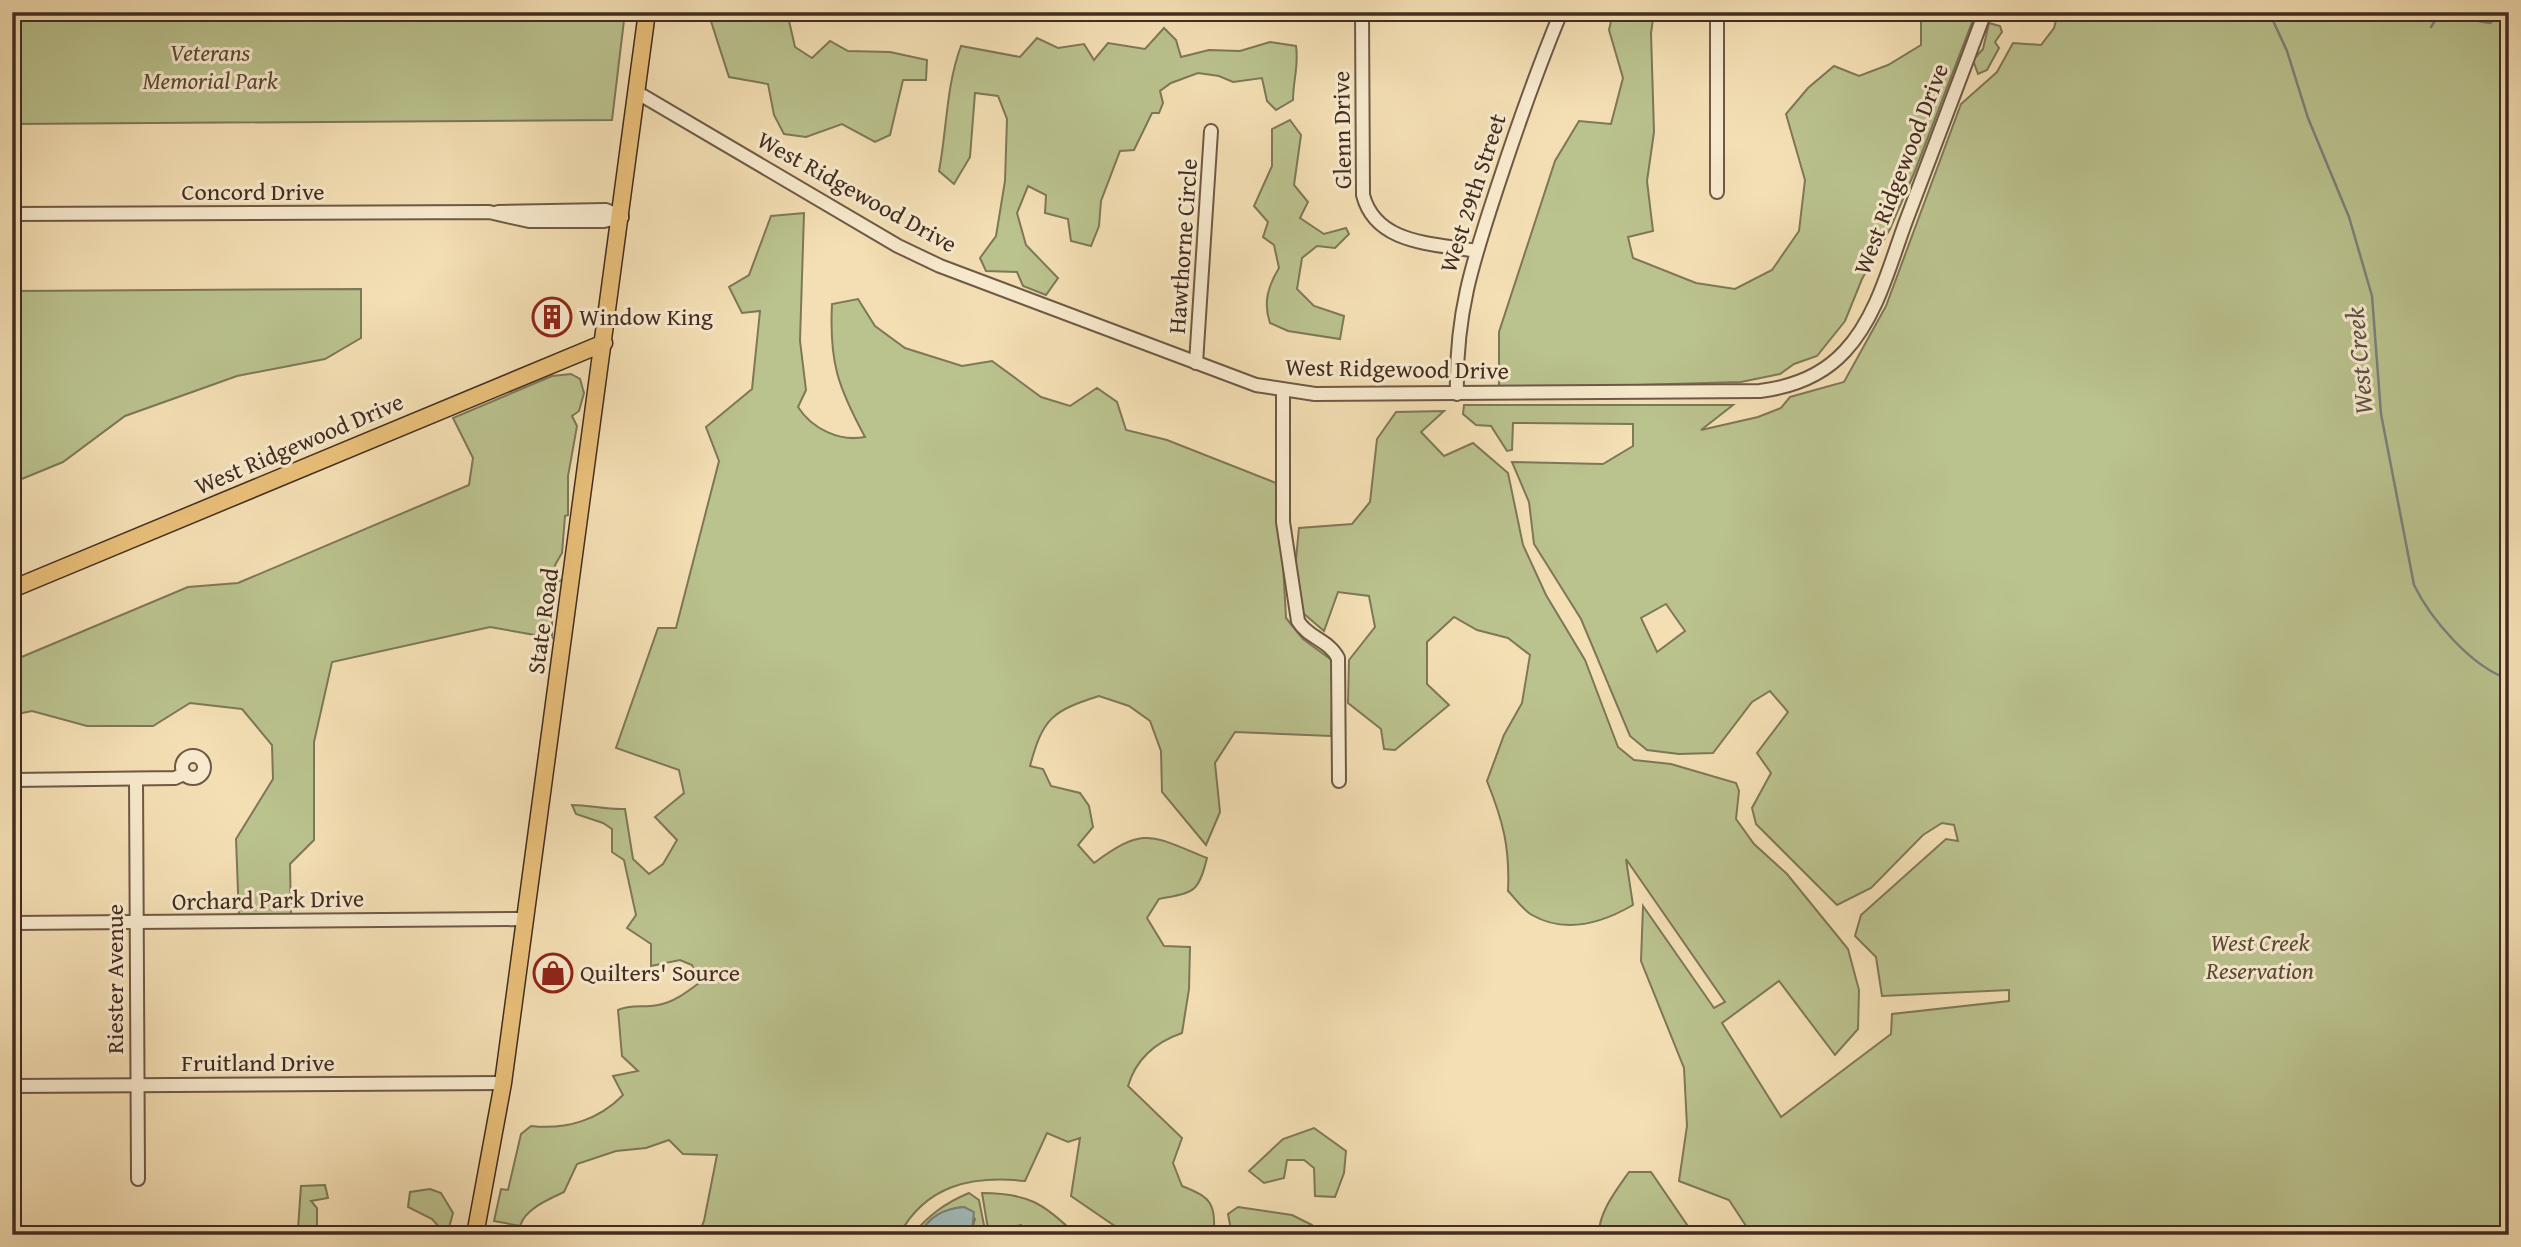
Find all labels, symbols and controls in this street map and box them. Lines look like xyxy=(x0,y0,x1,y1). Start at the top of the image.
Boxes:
park label: Veterans Memorial Park xyxy=(142,35,278,98)
street label: West Ridgewood Drive xyxy=(1844,58,1957,280)
street label: Glenn Drive xyxy=(1323,71,1360,189)
street label: West 29th Street xyxy=(1430,108,1515,277)
street label: West Ridgewood Drive xyxy=(751,122,964,261)
street label: Hawthorne Circle xyxy=(1159,157,1206,335)
street label: Concord Drive xyxy=(181,174,325,209)
building icon: Window King xyxy=(531,296,573,338)
place label: Window King xyxy=(579,299,713,334)
water label: West Creek xyxy=(2334,306,2383,416)
street label: West Ridgewood Drive xyxy=(1285,349,1509,388)
street label: West Ridgewood Drive xyxy=(189,384,409,503)
street label: State Road xyxy=(518,565,567,676)
street label: Orchard Park Drive xyxy=(171,880,364,919)
street label: Riester Avenue xyxy=(97,904,132,1054)
park label: West Creek Reservation xyxy=(2205,925,2314,988)
shop icon: Quilters' Source xyxy=(532,952,574,994)
place label: Quilters' Source xyxy=(580,955,740,990)
street label: Fruitland Drive xyxy=(181,1045,335,1080)

